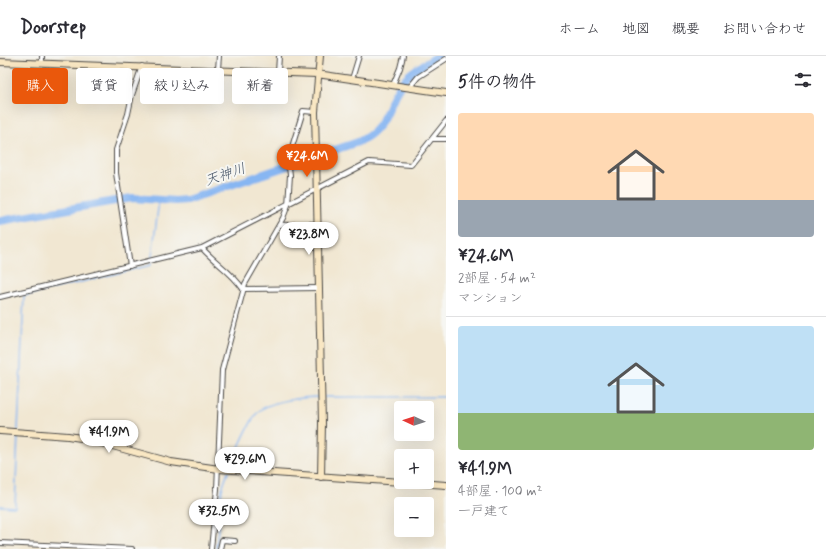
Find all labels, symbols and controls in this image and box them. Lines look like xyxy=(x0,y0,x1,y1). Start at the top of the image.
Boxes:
text: Doorstep xyxy=(20,15,86,40)
text: ホーム xyxy=(559,20,600,38)
text: 地図 xyxy=(622,20,650,38)
text: 概要 xyxy=(672,20,700,38)
text: お問い合わせ xyxy=(722,20,806,38)
chip: 購入 xyxy=(12,68,68,104)
chip: 賃貸 xyxy=(76,68,132,104)
chip: 絞り込み xyxy=(140,68,224,104)
chip: 新着 xyxy=(232,68,288,104)
icon: filters xyxy=(792,69,814,91)
text: 5件の物件 xyxy=(458,71,536,93)
icon: home xyxy=(600,139,672,211)
pin: ¥24.6M xyxy=(274,144,340,178)
text: ¥24.6M xyxy=(286,148,328,165)
water label: 天神川 xyxy=(203,160,248,190)
pin: ¥23.8M xyxy=(276,222,342,256)
text: ¥23.8M xyxy=(289,226,329,243)
text: ¥24.6M xyxy=(458,245,514,267)
text: 2部屋 · 54 m² xyxy=(458,270,536,287)
text: マンション xyxy=(458,290,522,307)
icon: home xyxy=(600,352,672,424)
north arrow xyxy=(394,401,434,441)
map controls xyxy=(394,401,434,537)
pin: ¥41.9M xyxy=(76,420,142,454)
text: ¥41.9M xyxy=(88,424,130,441)
pin: ¥29.6M xyxy=(212,447,278,481)
button: + xyxy=(394,449,434,489)
text: ¥29.6M xyxy=(224,451,266,468)
text: ¥41.9M xyxy=(458,458,512,480)
text: 4部屋 · 100 m² xyxy=(458,483,542,500)
button: − xyxy=(394,497,434,537)
pin: ¥32.5M xyxy=(186,499,252,533)
text: ¥32.5M xyxy=(198,503,240,520)
text: 一戸建て xyxy=(458,503,510,520)

